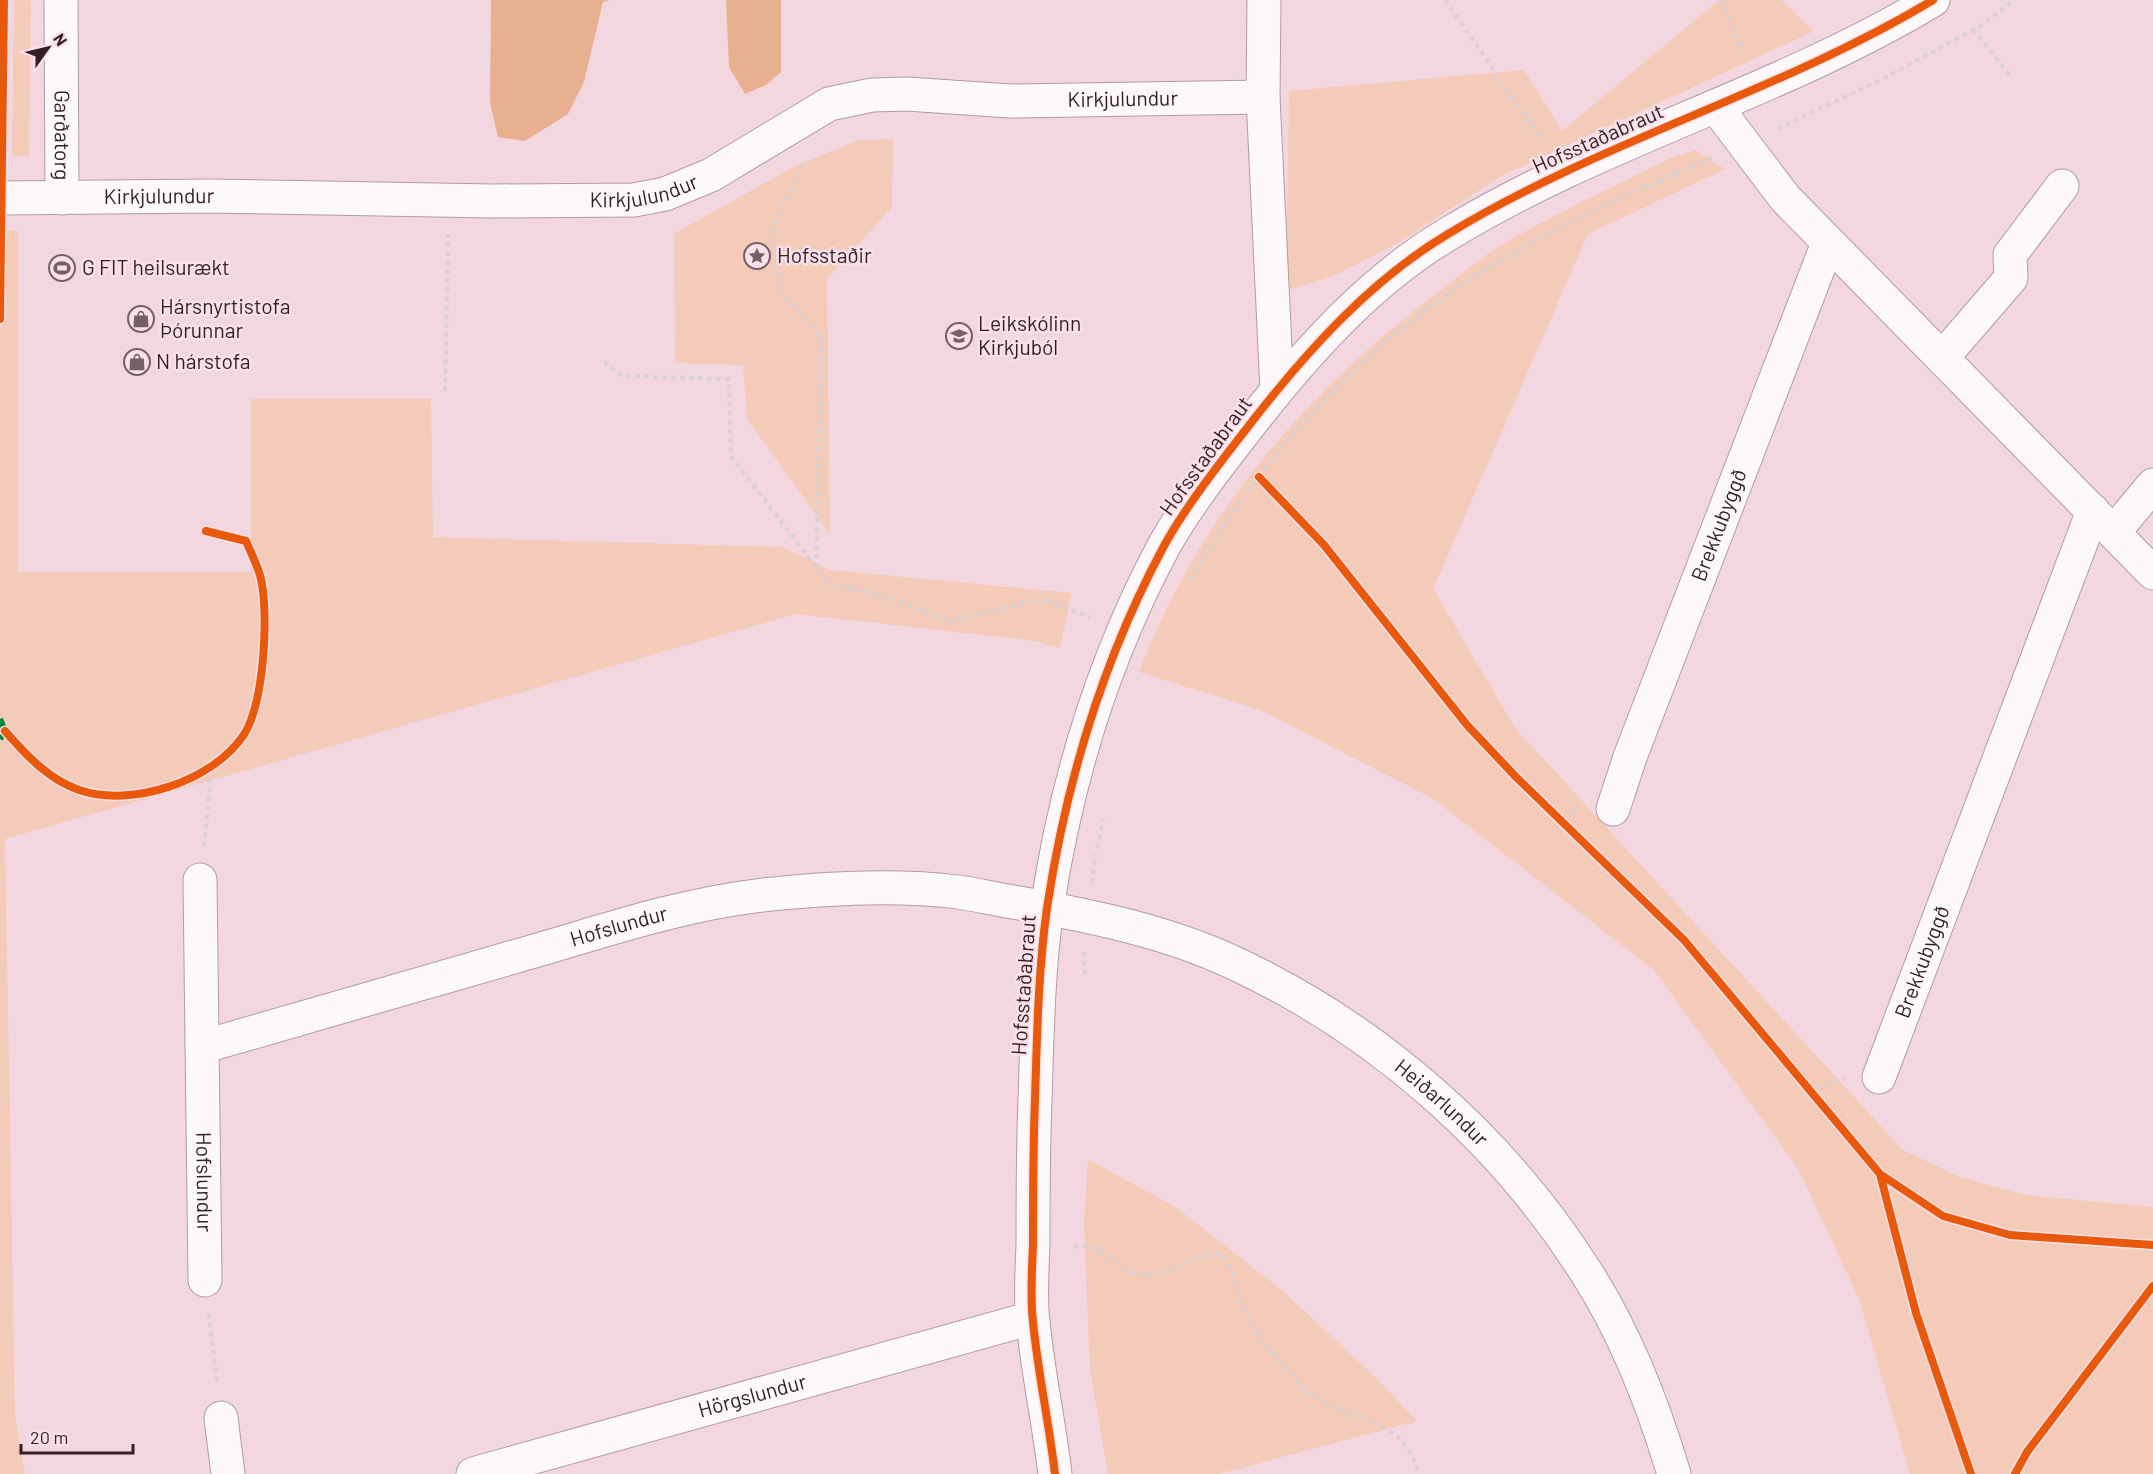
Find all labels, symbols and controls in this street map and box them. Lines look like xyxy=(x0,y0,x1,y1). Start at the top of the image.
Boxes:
north arrow xyxy=(18,18,78,78)
text: N xyxy=(50,30,72,49)
street label: Kirkjulundur xyxy=(1067,84,1178,111)
street label: Garðatorg xyxy=(50,90,76,180)
street label: Hofsstaðabraut xyxy=(1528,98,1667,178)
street label: Kirkjulundur xyxy=(590,168,702,211)
street label: Kirkjulundur xyxy=(104,182,215,208)
place icon: Hofsstaðir xyxy=(742,241,772,271)
place label: Hofsstaðir xyxy=(777,242,872,267)
sports icon: G FIT heilsurækt xyxy=(47,253,77,283)
place label: G FIT heilsurækt xyxy=(82,254,230,279)
place label: Hársnyrtistofa Þórunnar xyxy=(160,293,290,342)
shop icon: Hársnyrtistofa Þórunnar xyxy=(126,304,156,334)
place label: Leikskólinn Kirkjuból xyxy=(978,310,1081,359)
school or university icon: Leikskólinn Kirkjuból xyxy=(944,321,974,351)
shop icon: N hárstofa xyxy=(122,347,152,377)
place label: N hárstofa xyxy=(156,348,251,373)
street label: Hofsstaðabraut xyxy=(1153,391,1256,520)
street label: Brekkubyggð xyxy=(1685,465,1751,585)
street label: Hofslundur xyxy=(567,899,670,951)
street label: Brekkubyggð xyxy=(1888,902,1954,1021)
street label: Hofsstaðabraut xyxy=(1005,914,1040,1056)
street label: Heiðarlundur xyxy=(1390,1053,1495,1151)
street label: Hofslundur xyxy=(192,1132,218,1232)
street label: Hörgslundur xyxy=(695,1368,809,1422)
scale bar xyxy=(21,1417,134,1455)
text: 20 m xyxy=(30,1426,68,1448)

